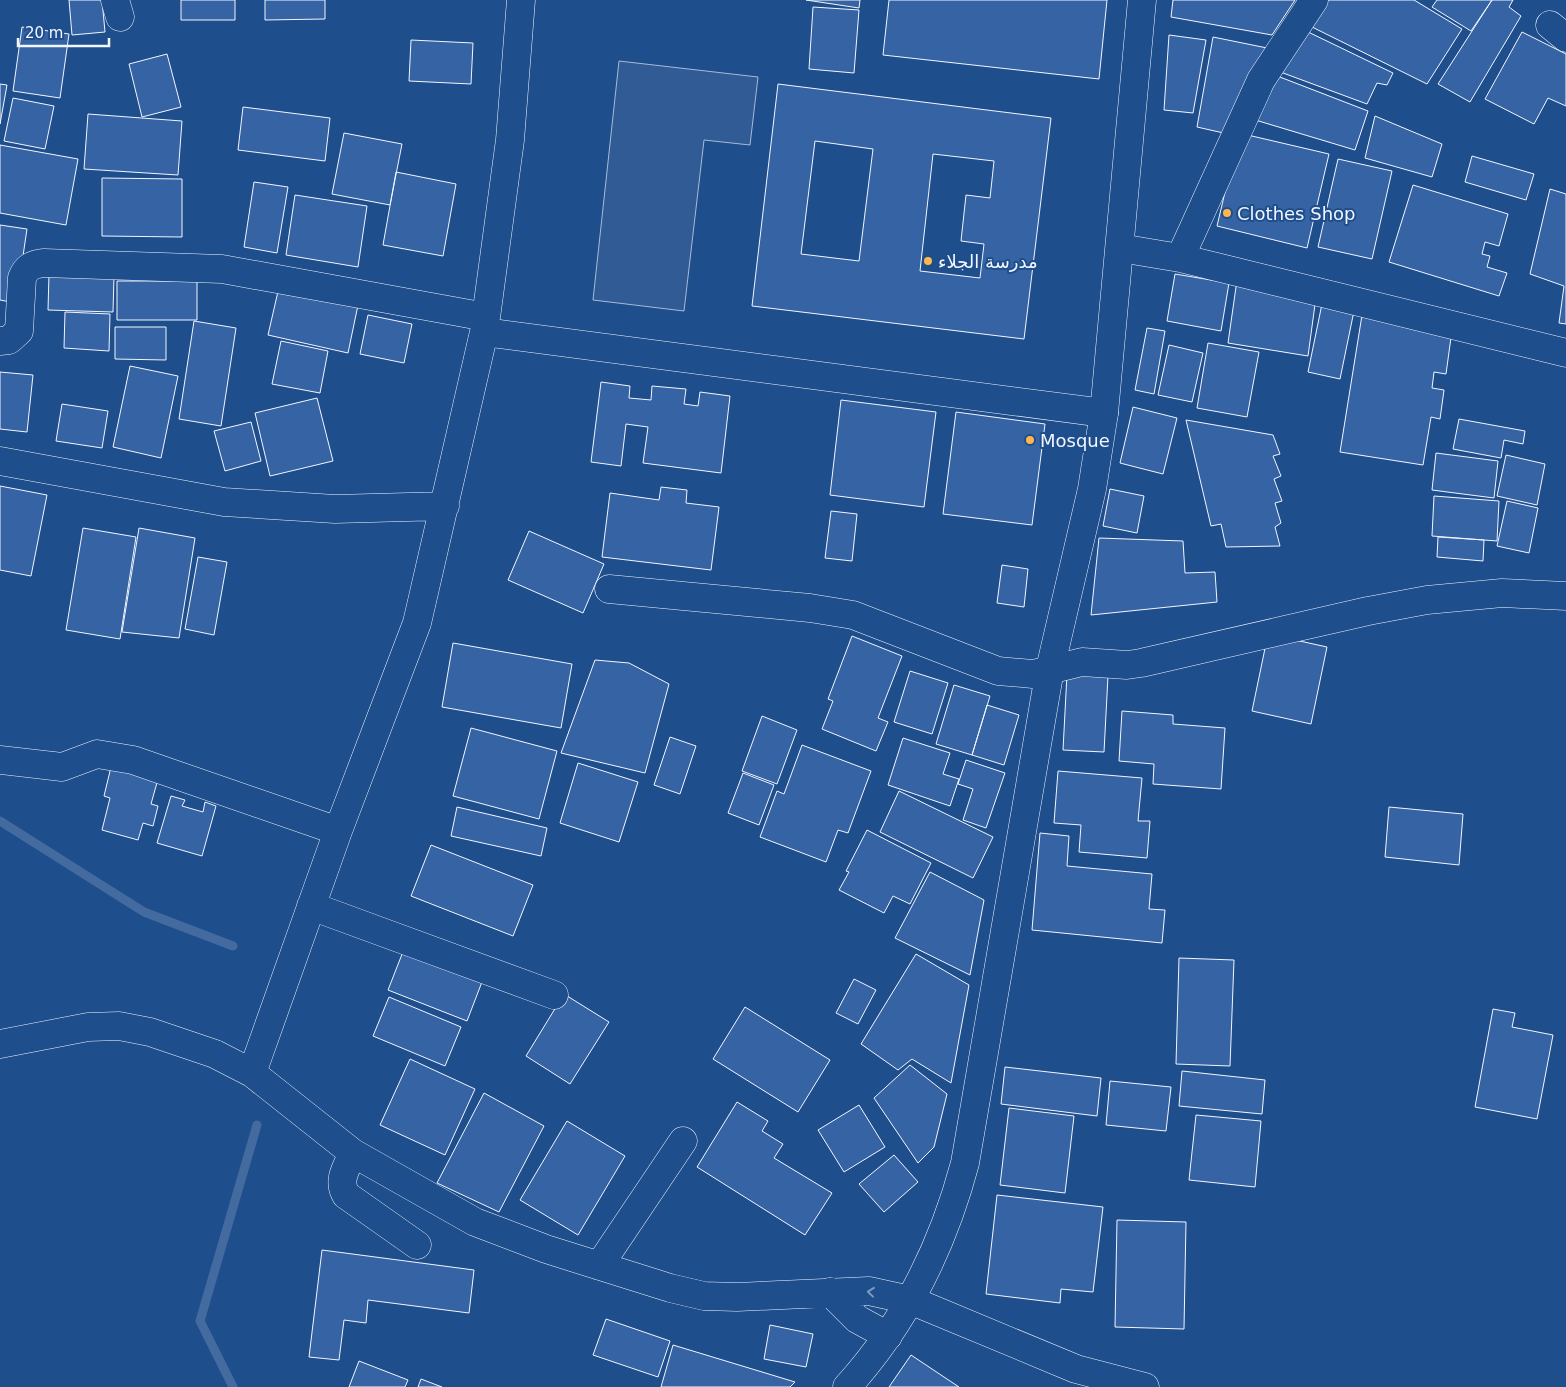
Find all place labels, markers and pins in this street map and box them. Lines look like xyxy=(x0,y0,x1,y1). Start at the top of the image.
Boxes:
place label: Clothes Shop xyxy=(1237,203,1356,224)
marker: Clothes Shop xyxy=(1221,207,1233,219)
place label: مدرسة الجلاء xyxy=(938,251,1038,272)
marker: مدرسة الجلاء xyxy=(922,255,934,267)
place label: Mosque xyxy=(1040,430,1110,451)
marker: Mosque xyxy=(1024,434,1036,446)

